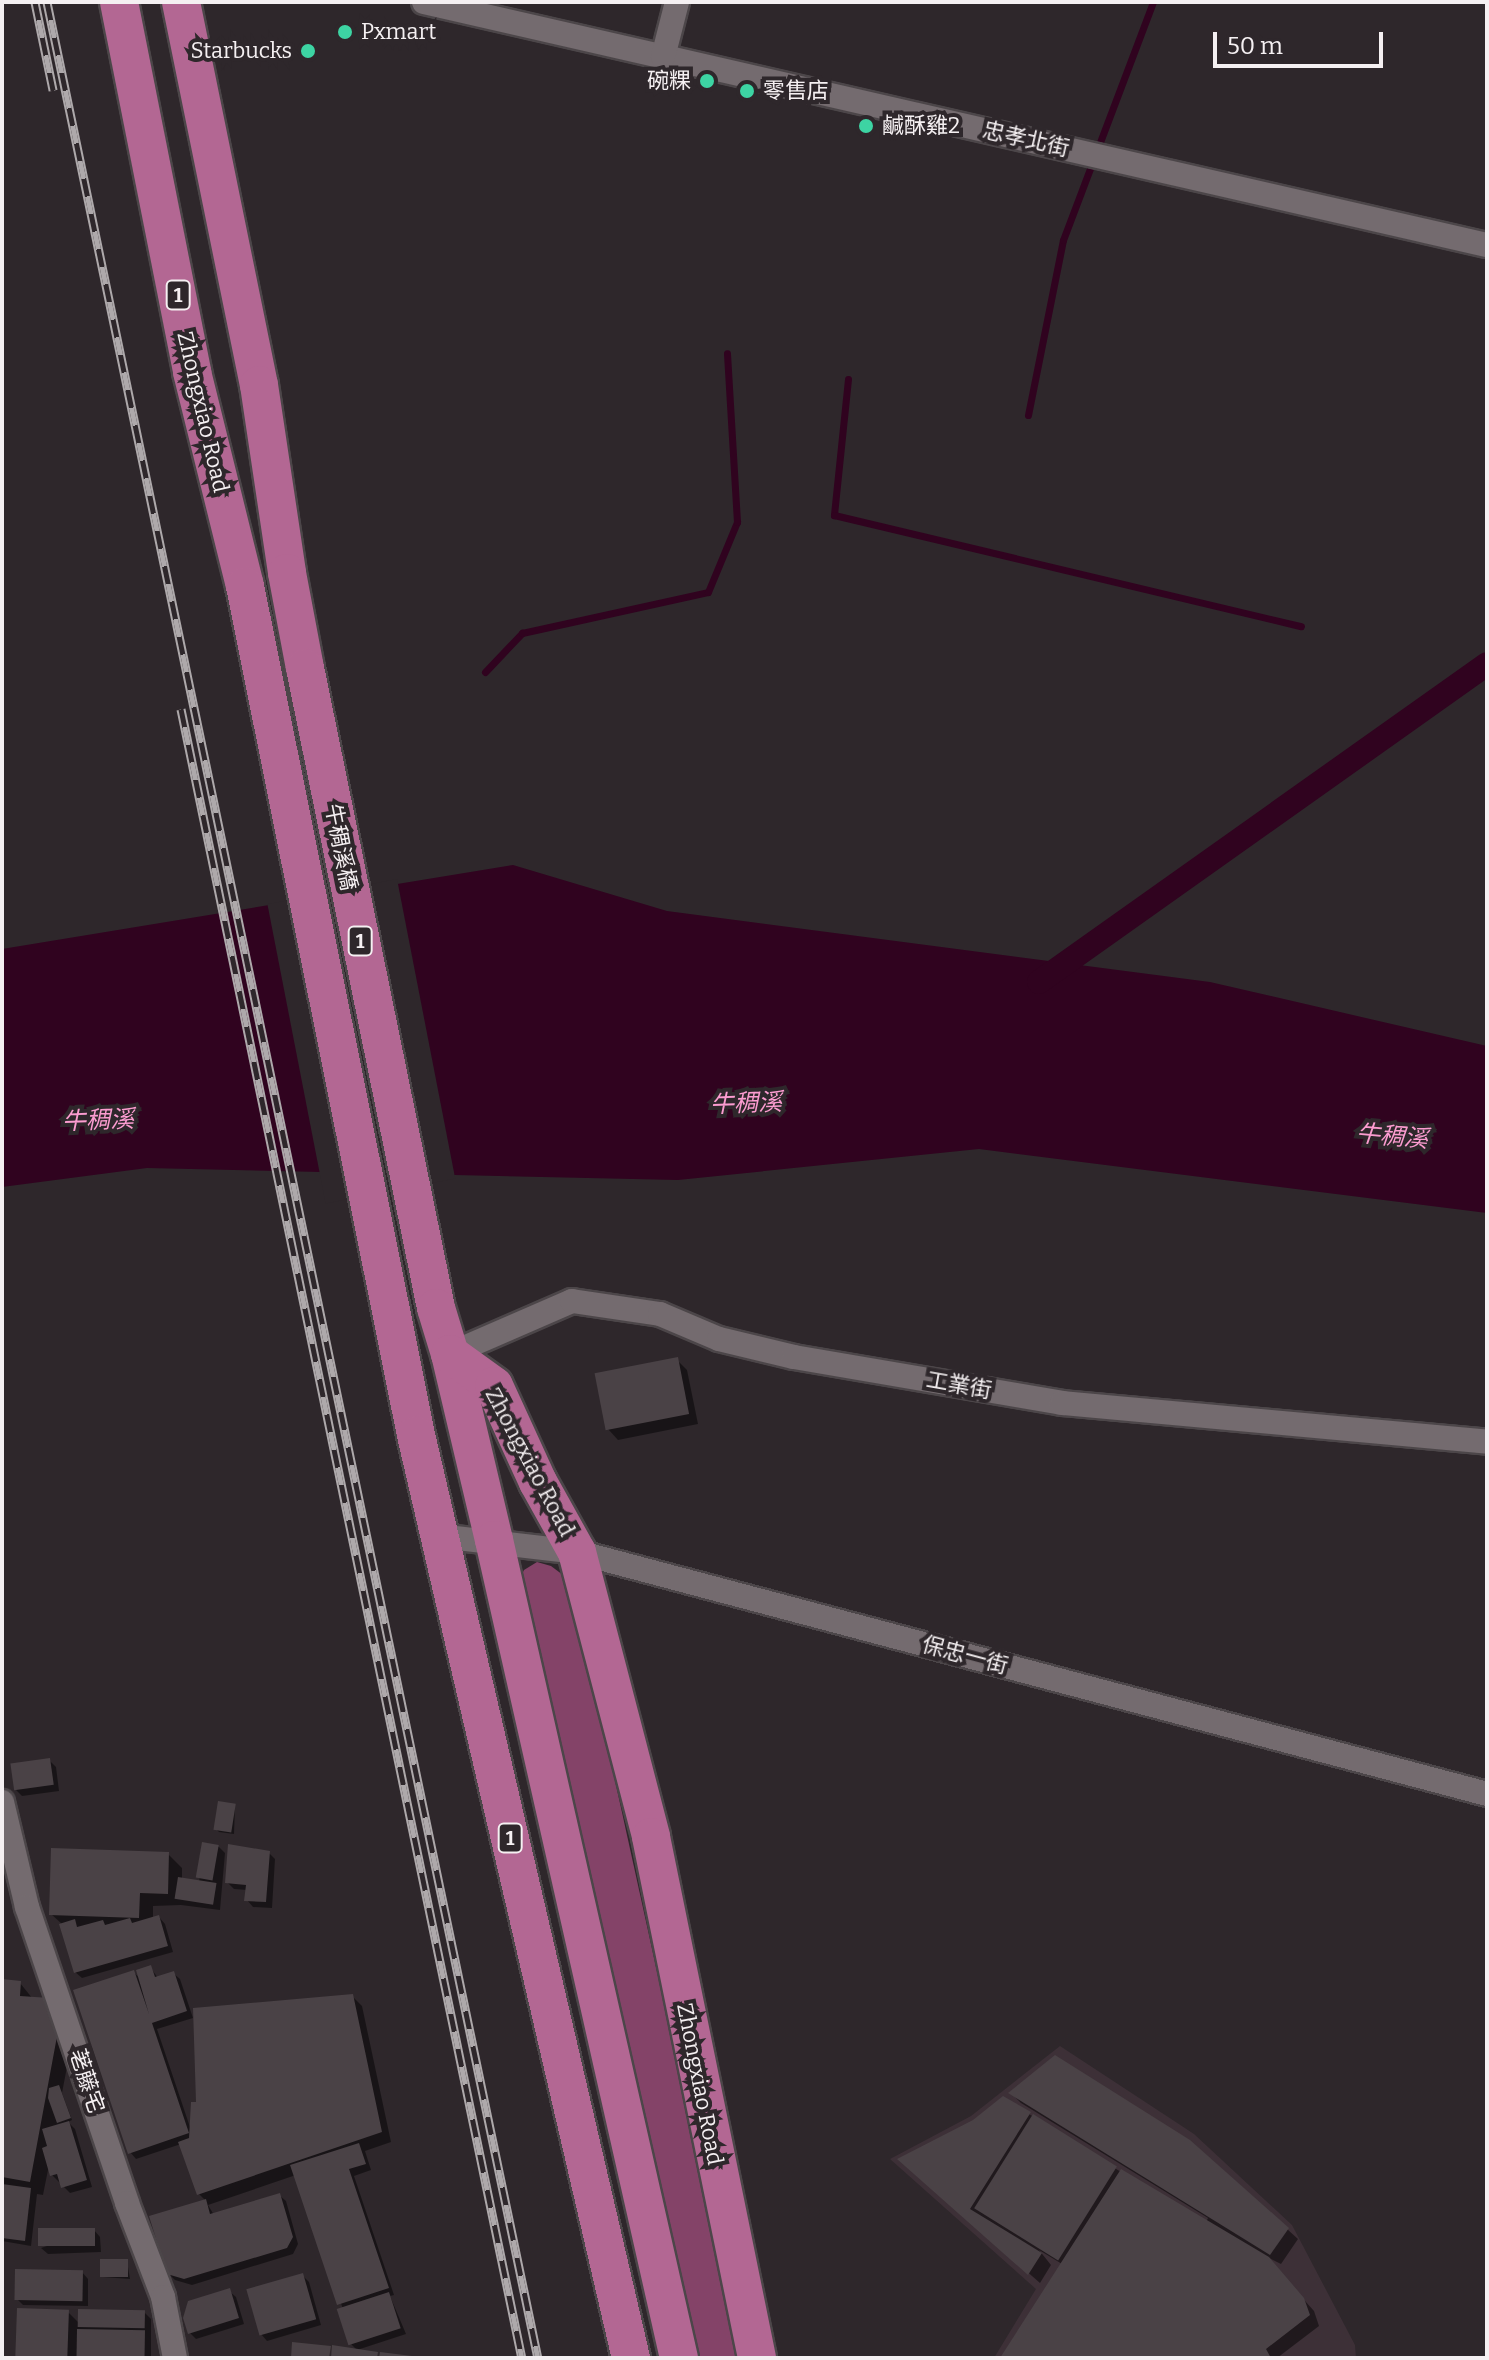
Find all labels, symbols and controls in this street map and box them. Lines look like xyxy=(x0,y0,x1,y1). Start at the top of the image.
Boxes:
scale bar xyxy=(1217,16,1387,66)
place label: Pxmart xyxy=(361,19,436,45)
marker: Pxmart xyxy=(336,23,354,41)
text: 50 m xyxy=(1227,32,1283,60)
place label: Starbucks xyxy=(190,38,292,64)
marker: Starbucks xyxy=(299,42,317,60)
place label: 碗粿 xyxy=(647,68,691,94)
marker: 碗粿 xyxy=(698,72,716,90)
place label: 零售店 xyxy=(763,78,829,104)
marker: 零售店 xyxy=(738,82,756,100)
place label: 鹹酥雞2 xyxy=(882,113,960,139)
street label: 忠孝北街 xyxy=(980,116,1072,162)
marker: 鹹酥雞2 xyxy=(857,117,875,135)
road number: 1 xyxy=(164,279,192,311)
street label: Zhongxiao Road xyxy=(172,329,234,495)
street label: 牛稠溪橋 xyxy=(320,801,362,893)
road number: 1 xyxy=(346,925,374,957)
water label: 牛稠溪 xyxy=(710,1088,782,1120)
water label: 牛稠溪 xyxy=(62,1105,134,1137)
water label: 牛稠溪 xyxy=(1355,1120,1429,1154)
street label: 工業街 xyxy=(924,1366,994,1404)
street label: Zhongxiao Road xyxy=(480,1383,580,1541)
street label: 保忠一街 xyxy=(919,1631,1011,1679)
road number: 1 xyxy=(496,1822,524,1854)
street label: Zhongxiao Road xyxy=(671,2001,729,2167)
street label: 荖藤宅 xyxy=(64,2046,110,2116)

